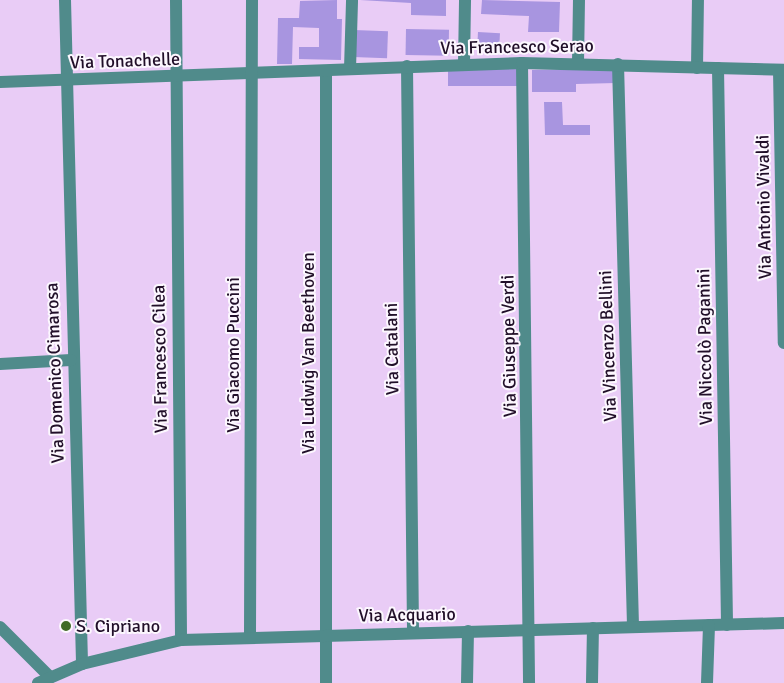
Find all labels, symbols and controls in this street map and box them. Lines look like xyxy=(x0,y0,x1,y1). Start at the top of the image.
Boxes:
street label: Via Francesco Serao xyxy=(440,35,594,59)
street label: Via Tonachelle xyxy=(69,48,181,74)
street label: Via Antonio Vivaldi xyxy=(752,135,776,279)
street label: Via Ludwig Van Beethoven xyxy=(297,252,319,454)
street label: Via Niccolò Paganini xyxy=(693,268,717,426)
street label: Via Vincenzo Bellini xyxy=(595,270,621,422)
street label: Via Giuseppe Verdi xyxy=(497,274,521,418)
street label: Via Giacomo Puccini xyxy=(222,277,244,433)
street label: Via Domenico Cimarosa xyxy=(41,282,69,464)
street label: Via Francesco Cilea xyxy=(148,284,172,434)
street label: Via Catalani xyxy=(380,303,404,395)
street label: Via Acquario xyxy=(358,603,456,627)
place label: S. Cipriano xyxy=(76,615,160,637)
marker: S. Cipriano xyxy=(60,620,72,632)

